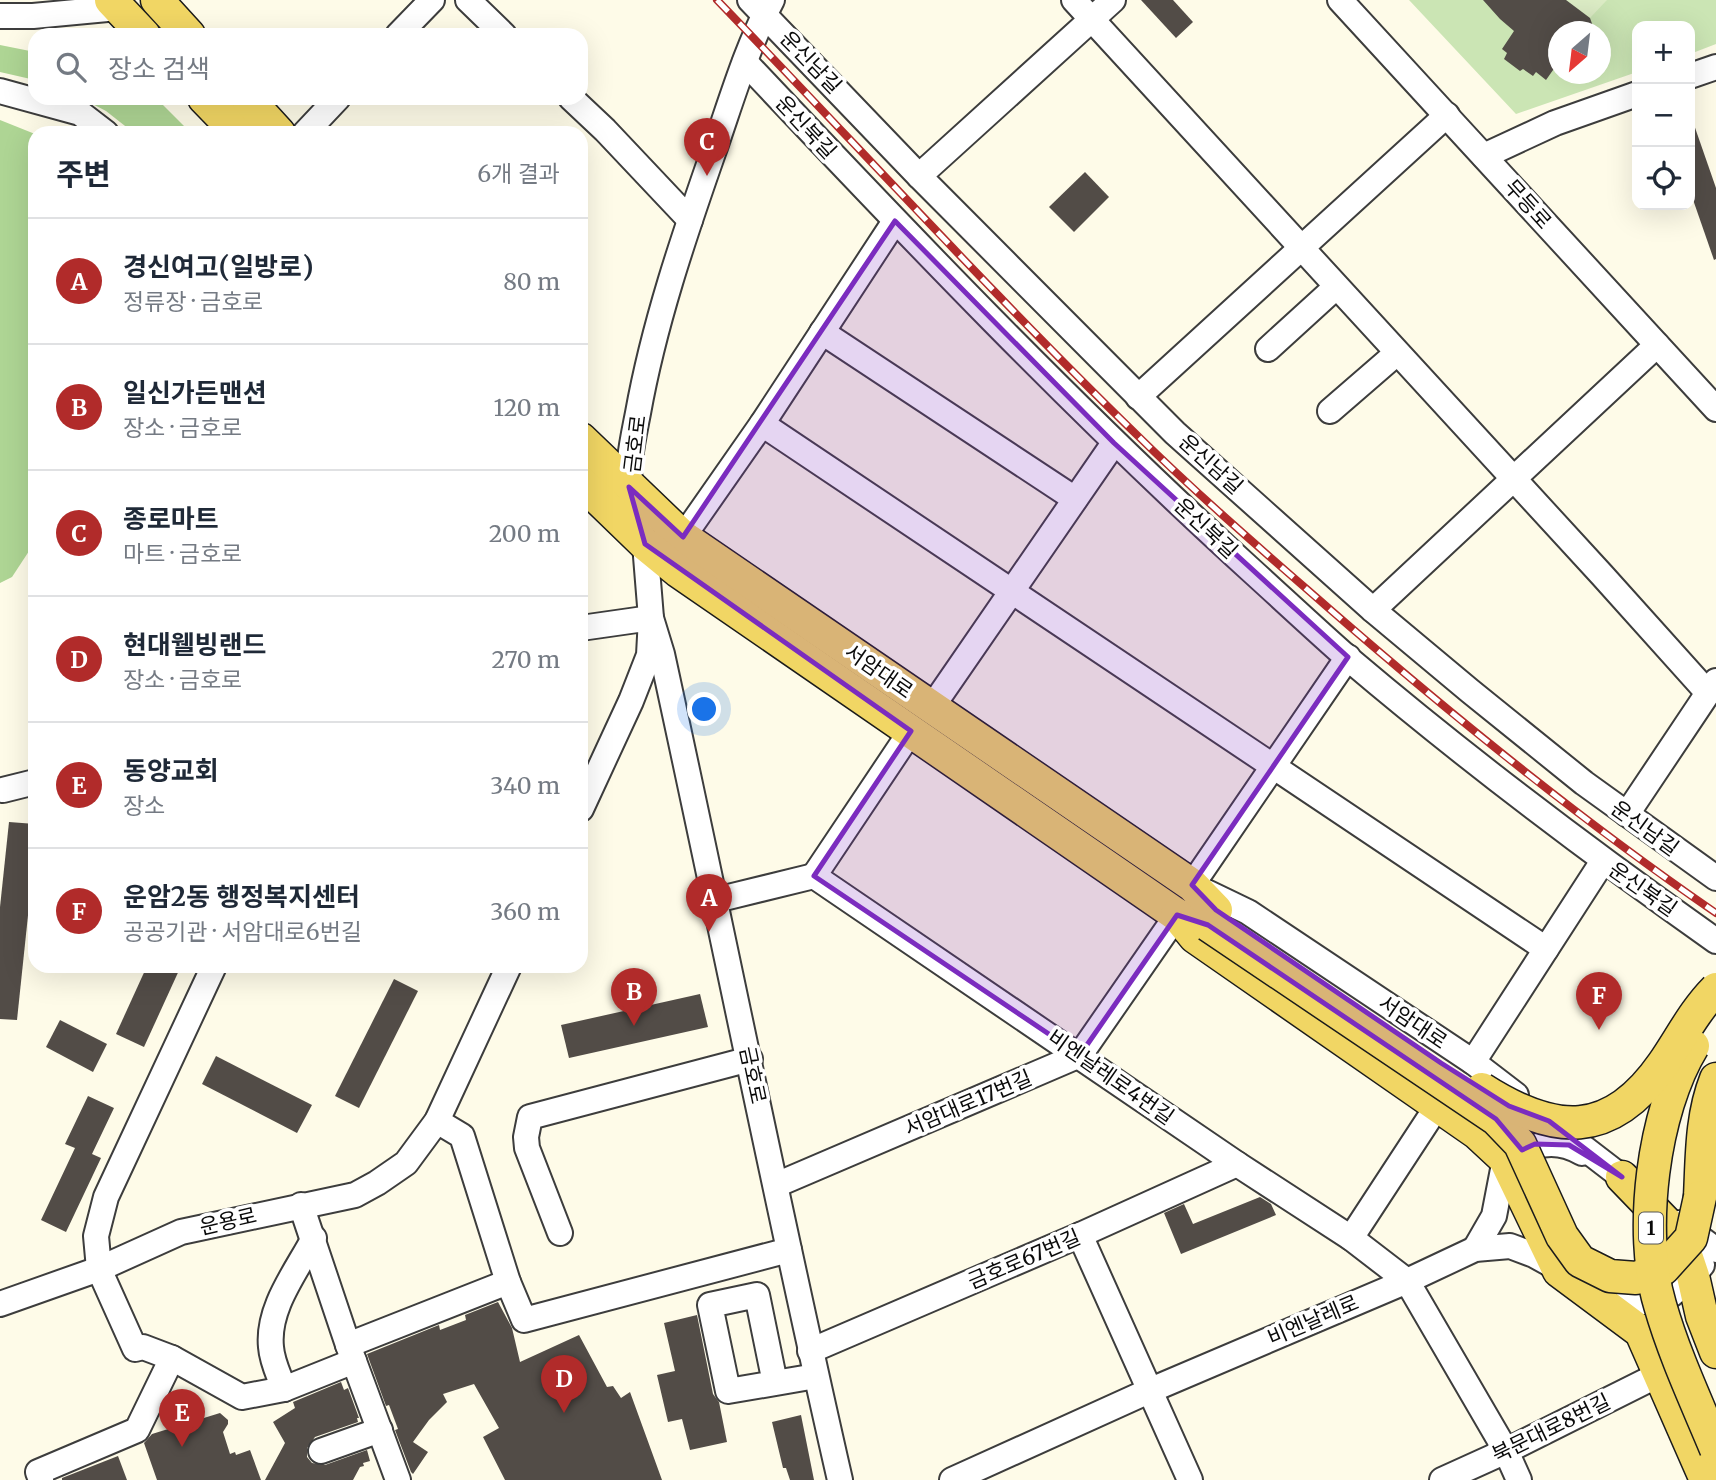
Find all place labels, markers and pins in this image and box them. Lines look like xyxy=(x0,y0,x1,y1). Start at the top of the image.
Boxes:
pin: C xyxy=(684,118,730,176)
pin: A xyxy=(686,874,732,932)
pin: B xyxy=(611,968,657,1026)
pin: F xyxy=(1576,972,1622,1030)
pin: D xyxy=(541,1355,587,1413)
pin: E xyxy=(159,1389,205,1447)

